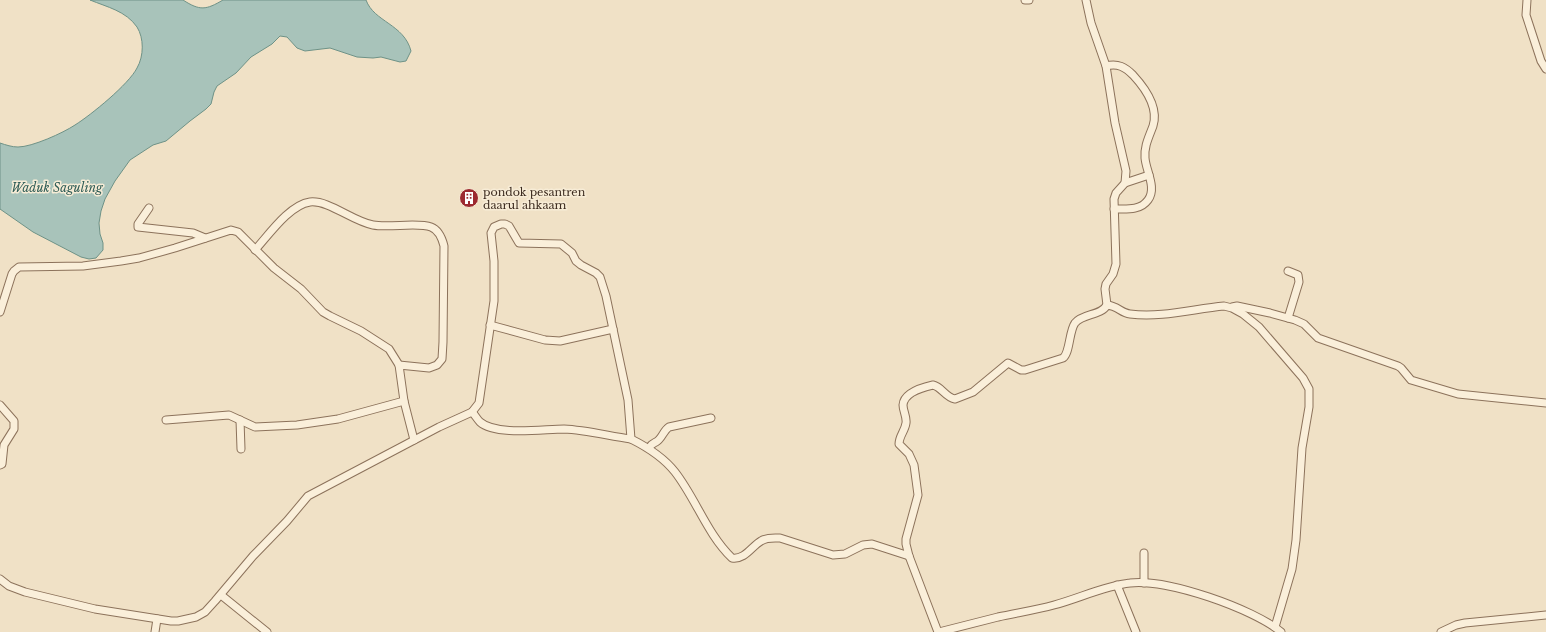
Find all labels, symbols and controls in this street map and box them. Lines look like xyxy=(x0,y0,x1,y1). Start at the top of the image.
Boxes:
water label: Waduk Saguling xyxy=(11,180,104,195)
place label: pondok pesantren daarul ahkaam xyxy=(483,185,586,212)
building icon: pondok pesantren daarul ahkaam xyxy=(458,187,480,209)

